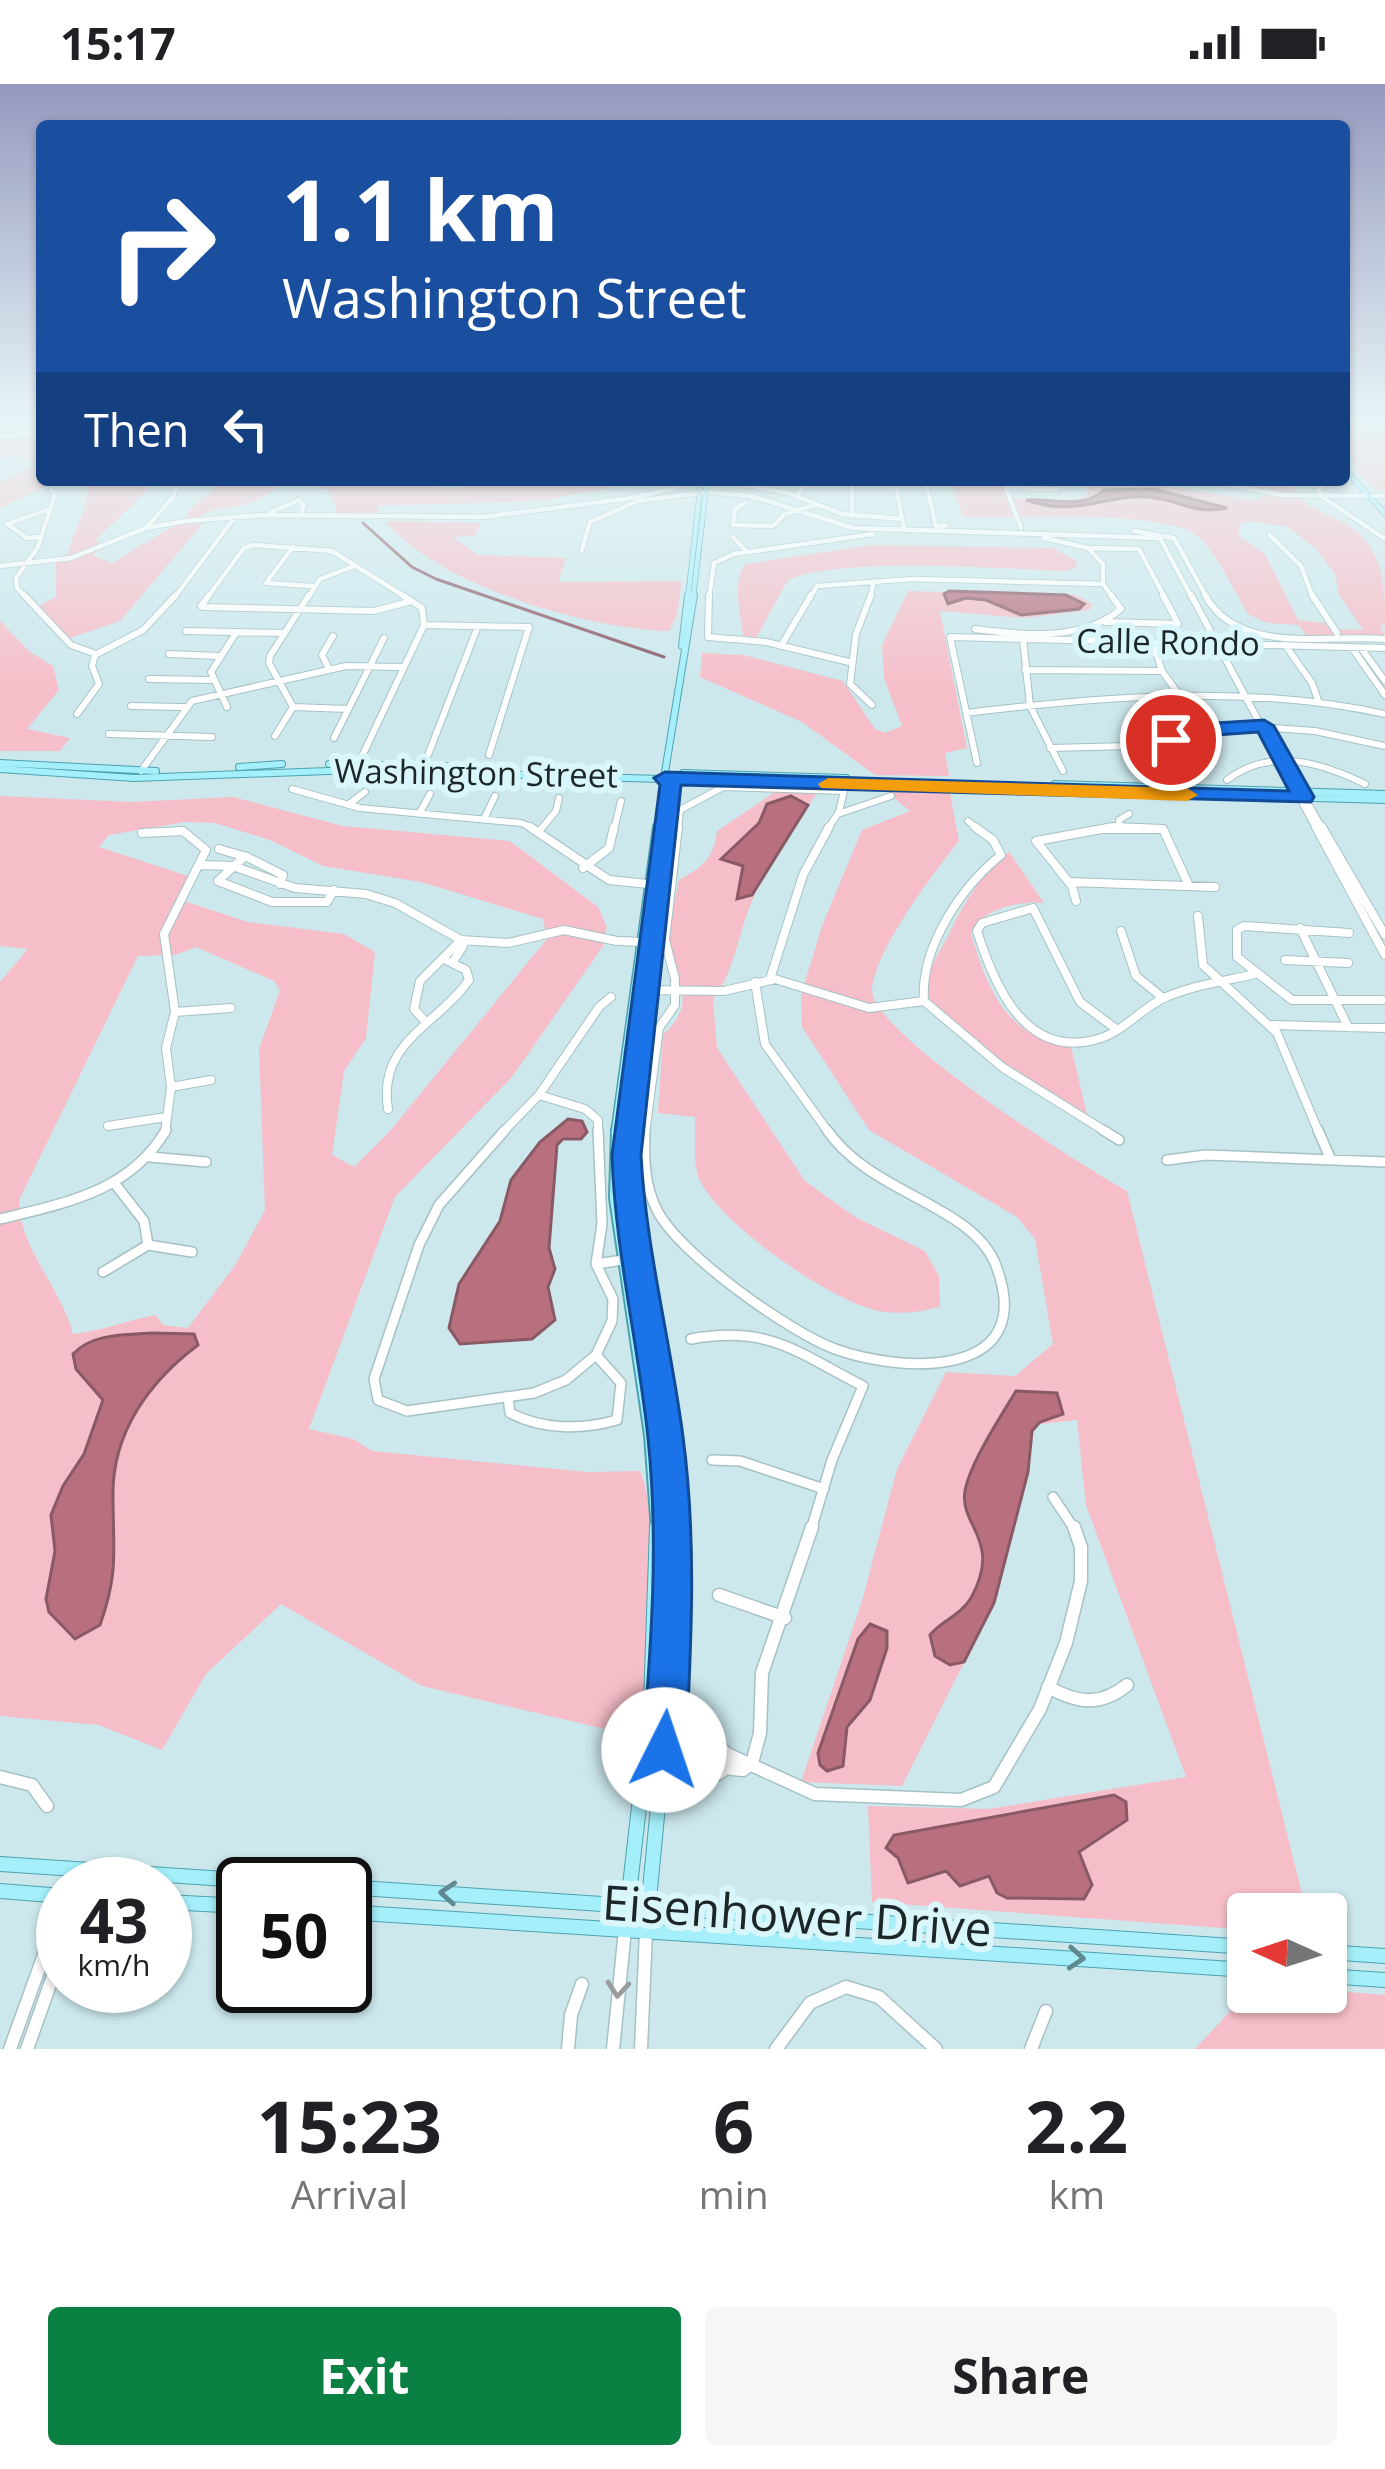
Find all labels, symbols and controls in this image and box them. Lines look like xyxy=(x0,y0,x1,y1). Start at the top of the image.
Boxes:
text: 15:17 xyxy=(60,12,176,73)
text: 1.1 km xyxy=(282,151,558,266)
icon: right xyxy=(84,168,240,324)
text: Washington Street xyxy=(282,260,746,334)
icon: left xyxy=(213,396,279,462)
text: Then xyxy=(84,399,189,460)
street label: Calle Rondo xyxy=(1076,617,1260,666)
pin xyxy=(1120,689,1222,791)
icon: arrive xyxy=(1138,707,1204,773)
street label: Washington Street xyxy=(334,748,618,797)
position arrow xyxy=(601,1687,727,1813)
speed limit sign: 50 xyxy=(216,1857,372,2013)
street label: Eisenhower Drive xyxy=(600,1868,994,1961)
text: 43 xyxy=(80,1879,148,1961)
one-way arrow xyxy=(438,1881,457,1907)
north arrow xyxy=(1227,1893,1347,2013)
map controls xyxy=(1227,1893,1347,2013)
text: km/h xyxy=(78,1944,150,1985)
one-way arrow xyxy=(1067,1944,1086,1970)
one-way arrow xyxy=(606,1980,631,1999)
text: 15:23 xyxy=(257,2076,442,2174)
text: 6 xyxy=(713,2076,754,2174)
text: 2.2 xyxy=(1025,2076,1128,2174)
text: Arrival xyxy=(291,2167,408,2220)
text: min xyxy=(699,2167,769,2220)
text: km xyxy=(1048,2167,1105,2220)
button: Exit xyxy=(48,2307,681,2445)
button: Share xyxy=(705,2307,1337,2445)

